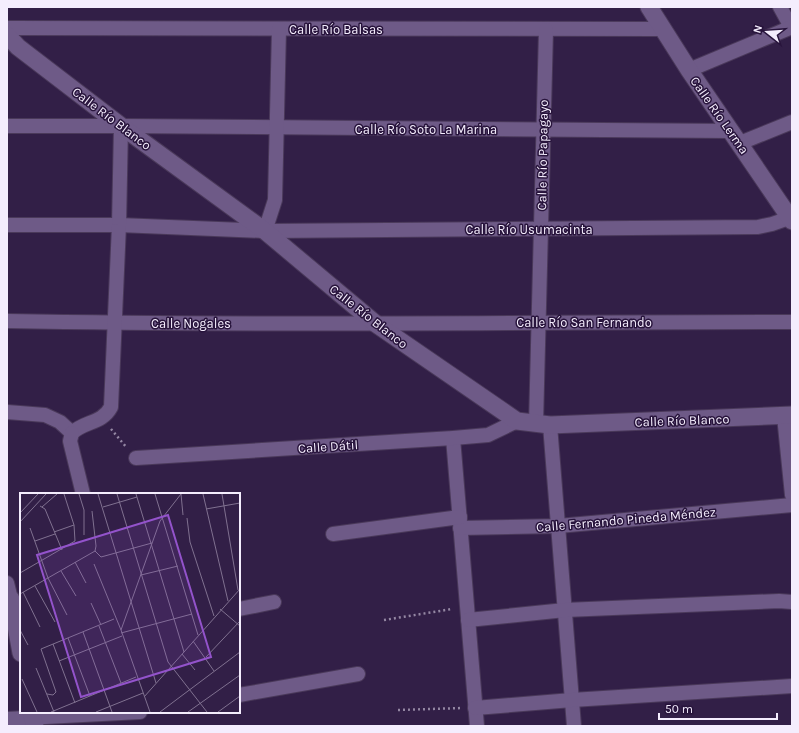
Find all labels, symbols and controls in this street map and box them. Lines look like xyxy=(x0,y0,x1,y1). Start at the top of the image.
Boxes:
north arrow xyxy=(747,12,787,52)
street label: Calle Río Balsas xyxy=(289,22,383,37)
text: N xyxy=(751,24,765,35)
street label: Calle Río Lerma xyxy=(687,74,752,157)
street label: Calle Río Blanco xyxy=(69,84,154,153)
street label: Calle Río Papagayo xyxy=(534,99,551,211)
street label: Calle Río Soto La Marina xyxy=(355,122,497,137)
street label: Calle Río Usumacinta xyxy=(465,222,593,237)
street label: Calle Río Blanco xyxy=(327,281,411,351)
street label: Calle Río San Fernando xyxy=(516,315,652,330)
street label: Calle Nogales xyxy=(151,316,231,331)
street label: Calle Río Blanco xyxy=(634,411,730,430)
street label: Calle Dátil xyxy=(297,437,359,456)
inset map xyxy=(20,493,240,713)
street label: Calle Fernando Pineda Méndez xyxy=(536,504,717,535)
scale bar xyxy=(659,695,777,721)
text: 50 m xyxy=(665,702,693,716)

